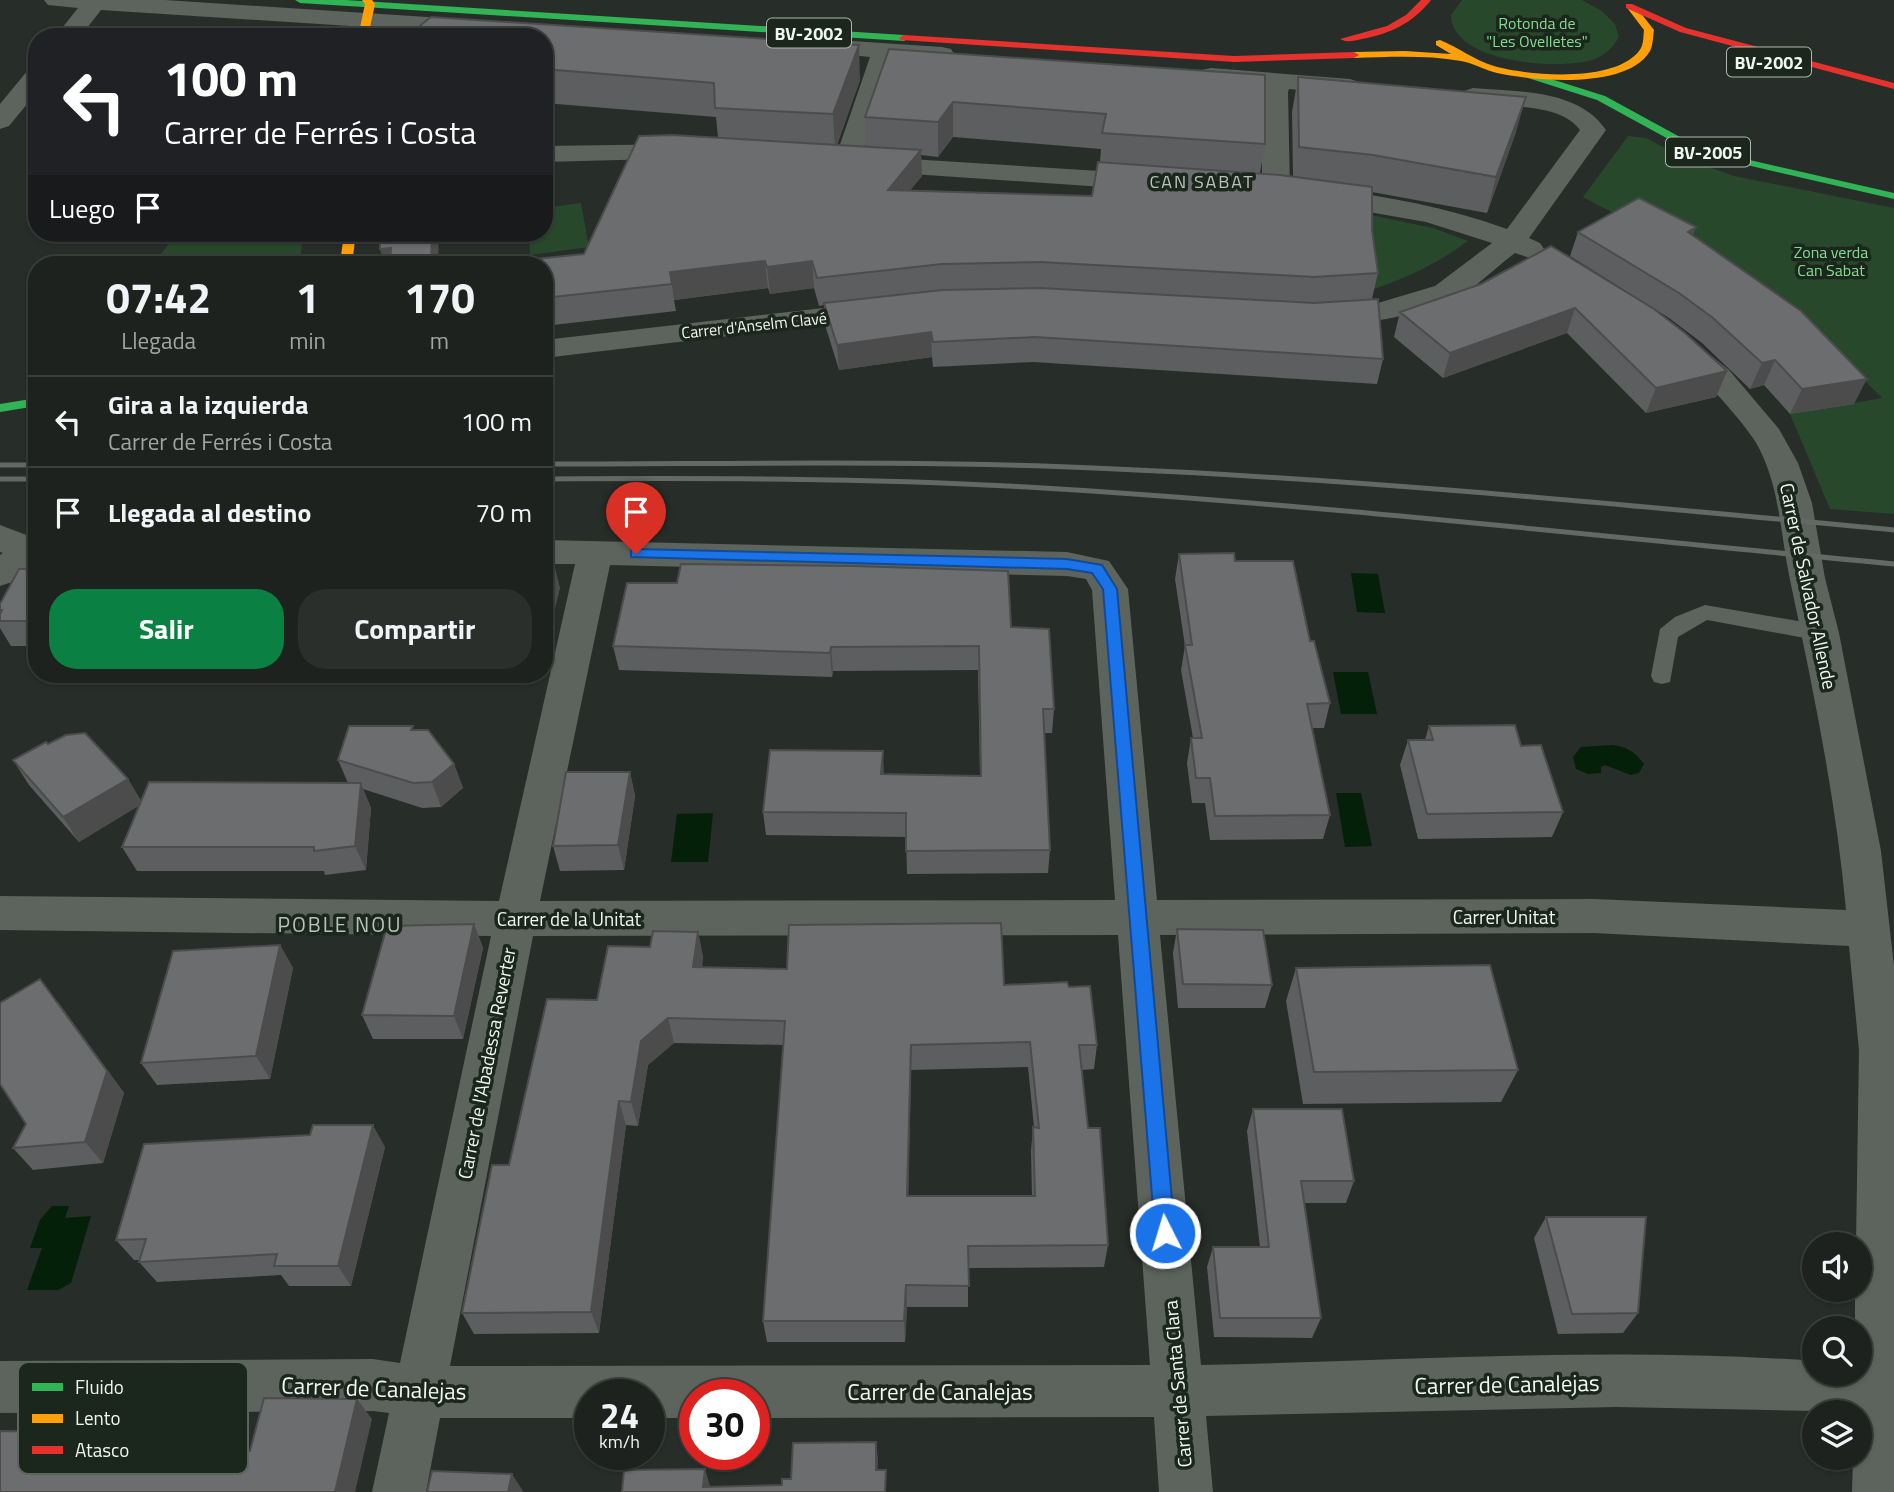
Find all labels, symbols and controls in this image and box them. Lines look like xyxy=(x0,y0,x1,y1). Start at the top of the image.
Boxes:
park label: Rotonda de "Les Ovelletes" xyxy=(1486,11,1588,53)
road number: BV-2002 xyxy=(767,18,851,48)
text: 100 m xyxy=(164,40,298,115)
road number: BV-2002 xyxy=(1727,48,1811,76)
icon: left xyxy=(49,56,140,147)
text: Carrer de Ferrés i Costa xyxy=(164,108,476,156)
road number: BV-2005 xyxy=(1666,138,1750,167)
district label: CAN SABAT xyxy=(1149,168,1255,195)
text: Luego xyxy=(49,189,115,228)
icon: arrive xyxy=(129,189,167,227)
park label: Zona verda Can Sabat xyxy=(1794,240,1868,282)
text: 07:42 xyxy=(106,265,211,329)
text: 1 xyxy=(296,265,319,329)
text: 170 xyxy=(404,265,475,329)
street label: Carrer d'Anselm Clavé xyxy=(680,305,828,345)
text: Llegada xyxy=(121,323,196,358)
text: min xyxy=(289,323,326,358)
text: m xyxy=(430,323,449,358)
text: Gira a la izquierda xyxy=(108,385,309,424)
text: 100 m xyxy=(461,402,532,441)
icon: left xyxy=(49,403,87,441)
text: Carrer de Ferrés i Costa xyxy=(108,424,332,459)
street label: Carrer de Salvador Allende xyxy=(1773,480,1845,692)
pin xyxy=(606,482,666,554)
text: Llegada al destino xyxy=(108,493,311,532)
text: 70 m xyxy=(475,493,532,532)
icon: arrive xyxy=(617,493,655,531)
icon: arrive xyxy=(49,494,87,532)
button: Salir xyxy=(49,589,284,669)
button: Compartir xyxy=(298,589,532,669)
street label: Carrer Unitat xyxy=(1453,902,1556,931)
street label: Carrer de la Unitat xyxy=(497,904,642,933)
district label: POBLE NOU xyxy=(277,908,403,940)
street label: Carrer de l'Abadessa Reverter xyxy=(449,944,523,1181)
position arrow xyxy=(1128,1196,1202,1270)
map controls xyxy=(1802,1232,1872,1470)
button: sound xyxy=(1802,1232,1872,1302)
street label: Carrer de Santa Clara xyxy=(1155,1299,1199,1469)
button: search xyxy=(1802,1316,1872,1386)
legend xyxy=(18,1362,248,1474)
street label: Carrer de Canalejas xyxy=(1414,1365,1600,1403)
street label: Carrer de Canalejas xyxy=(281,1367,467,1409)
text: Fluido xyxy=(75,1372,124,1401)
street label: Carrer de Canalejas xyxy=(847,1374,1033,1409)
speed limit sign: 30 xyxy=(679,1379,770,1470)
text: 24 xyxy=(600,1388,639,1442)
button: layers xyxy=(1802,1400,1872,1470)
text: Lento xyxy=(75,1403,120,1432)
text: km/h xyxy=(599,1428,640,1455)
text: Atasco xyxy=(75,1435,129,1464)

